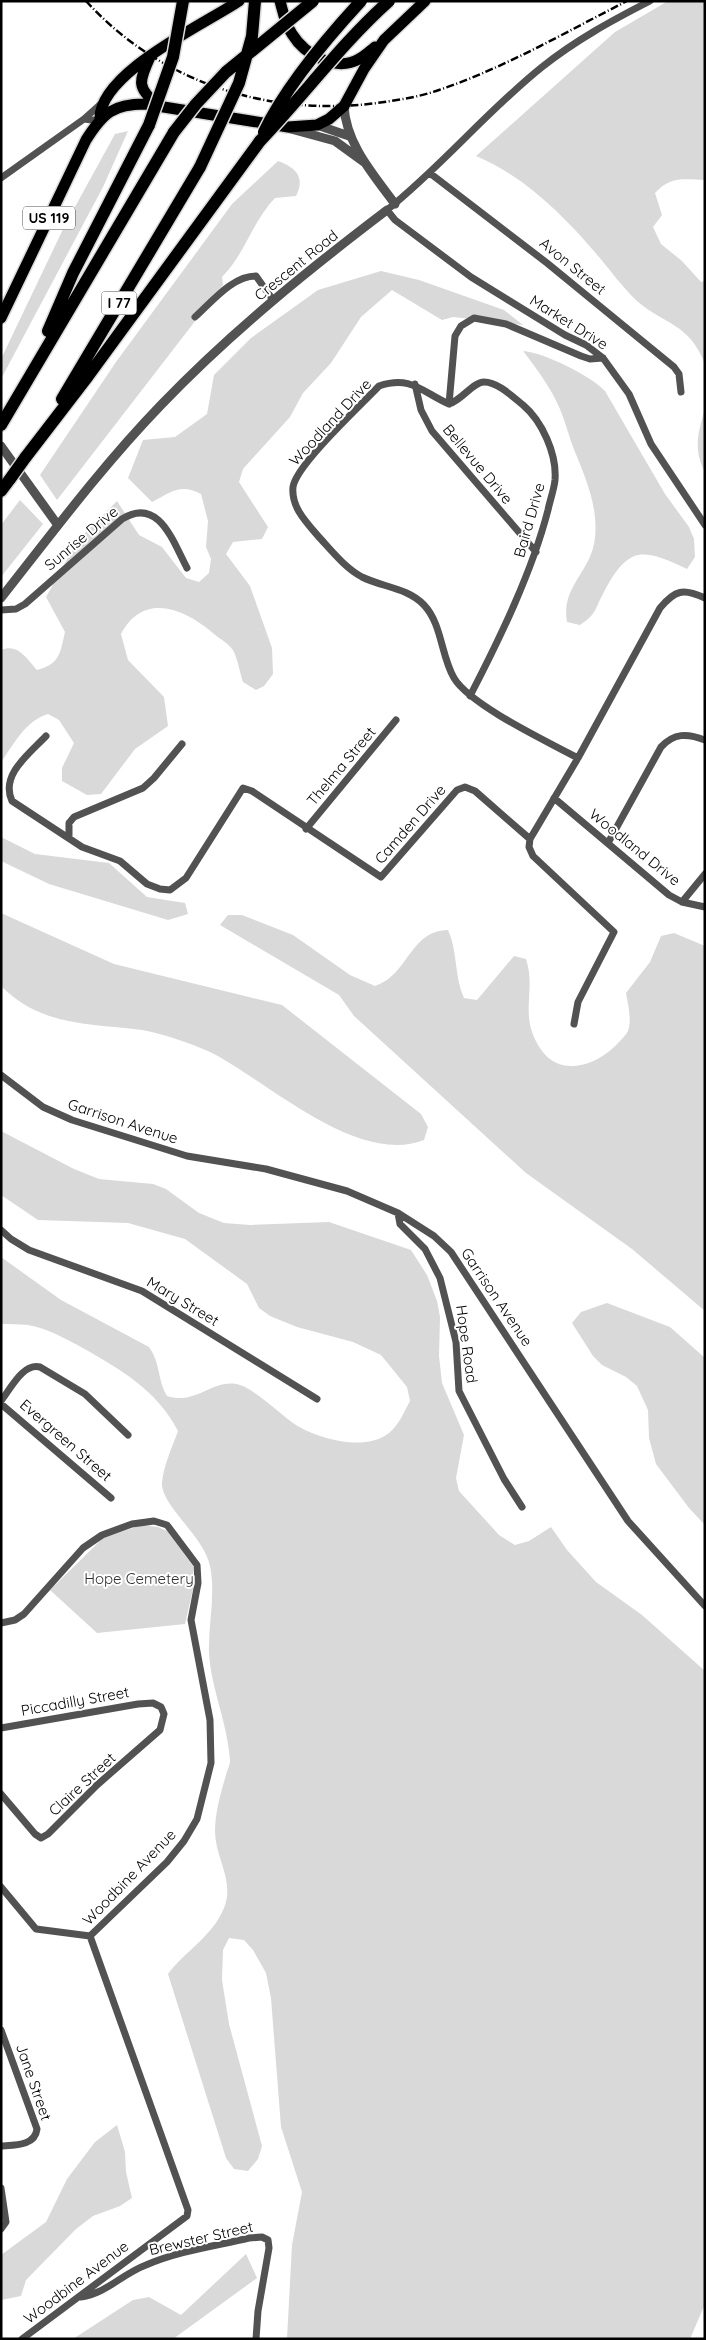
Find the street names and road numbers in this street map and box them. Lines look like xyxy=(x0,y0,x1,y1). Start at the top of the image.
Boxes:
road number: US 119 xyxy=(23,207,75,230)
street label: Crescent Road xyxy=(250,226,342,304)
street label: Avon Street xyxy=(536,233,610,299)
street label: Market Drive xyxy=(526,290,612,354)
road number: I 77 xyxy=(102,292,136,314)
street label: Woodland Drive xyxy=(285,375,375,469)
street label: Bellevue Drive xyxy=(439,420,517,508)
street label: Baird Drive xyxy=(509,480,549,560)
street label: Sunrise Drive xyxy=(40,502,122,574)
street label: Thelma Street xyxy=(302,723,380,809)
street label: Camden Drive xyxy=(370,780,450,868)
street label: Woodland Drive xyxy=(586,804,684,890)
street label: Garrison Avenue xyxy=(66,1094,180,1148)
street label: Garrison Avenue xyxy=(457,1244,537,1350)
street label: Mary Street xyxy=(143,1272,223,1330)
street label: Hope Road xyxy=(452,1304,482,1384)
street label: Evergreen Street xyxy=(16,1395,116,1485)
street label: Piccadilly Street xyxy=(19,1682,131,1720)
street label: Claire Street xyxy=(45,1748,119,1820)
street label: Woodbine Avenue xyxy=(78,1825,180,1929)
street label: Jane Street xyxy=(12,2041,56,2123)
street label: Brewster Street xyxy=(147,2217,255,2259)
street label: Woodbine Avenue xyxy=(20,2236,132,2328)

